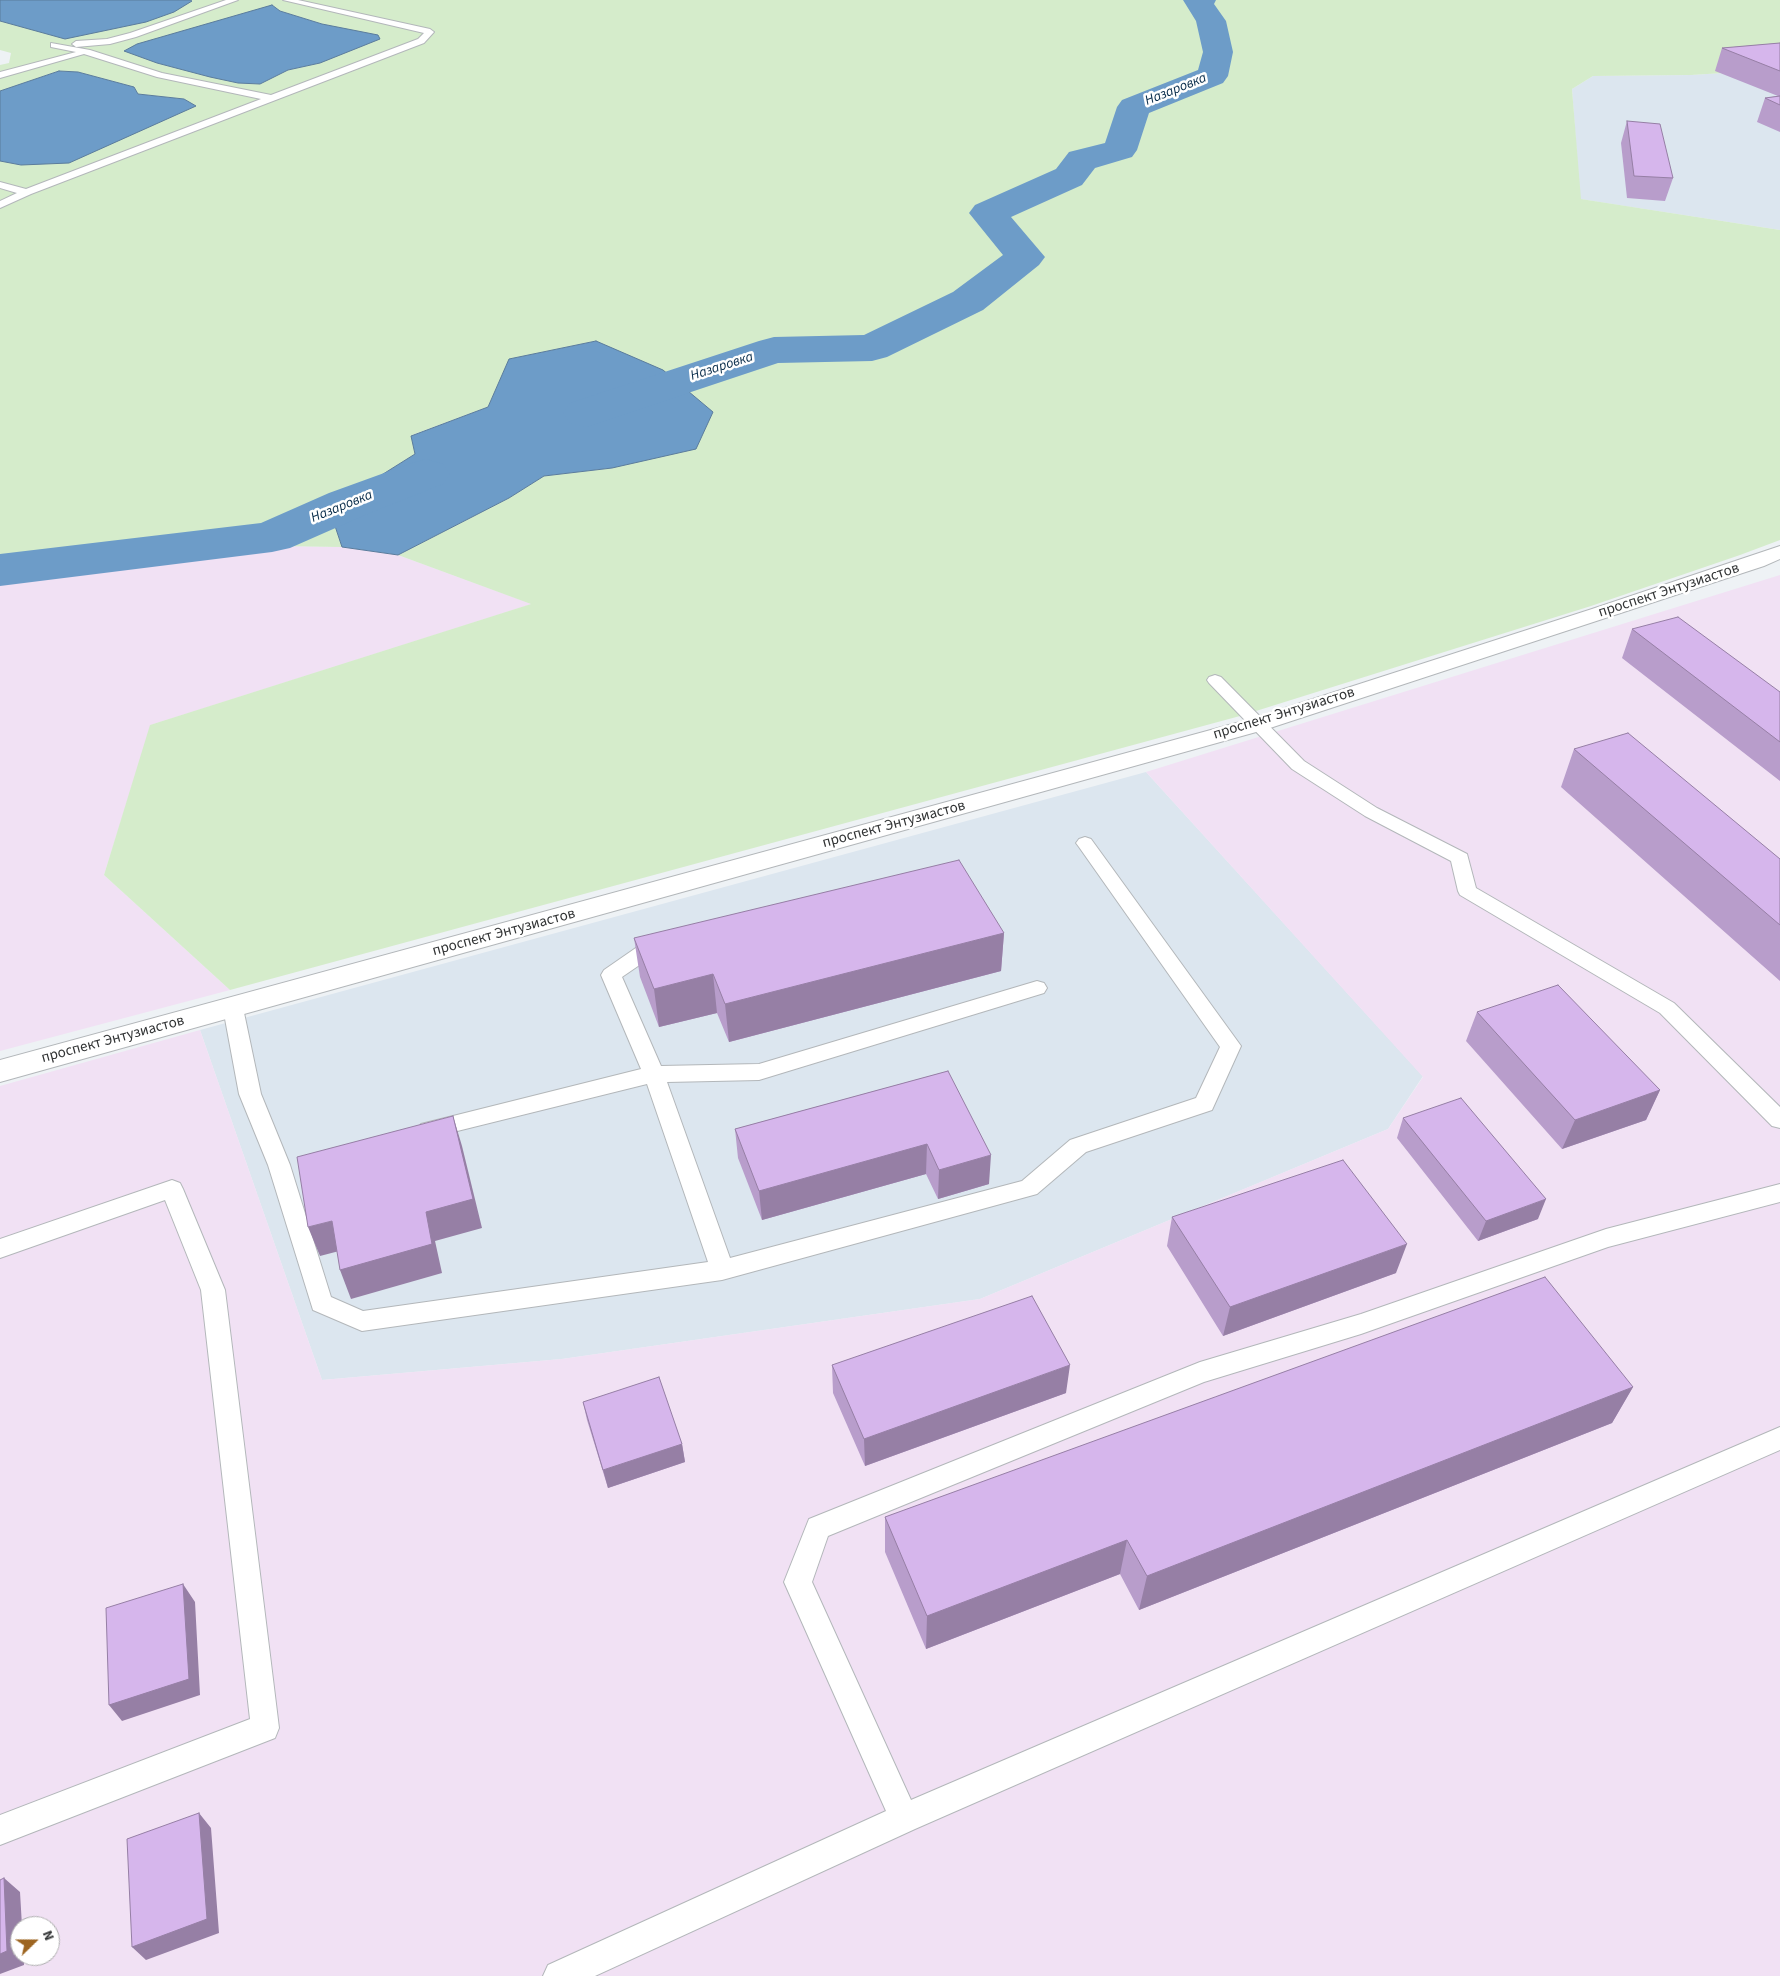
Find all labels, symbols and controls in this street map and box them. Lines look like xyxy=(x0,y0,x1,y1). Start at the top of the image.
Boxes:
water label: Назаровка xyxy=(1143,70,1209,110)
water label: Назаровка xyxy=(689,349,755,385)
water label: Назаровка xyxy=(309,487,375,527)
street label: проспект Энтузиастов xyxy=(1596,560,1742,622)
street label: проспект Энтузиастов xyxy=(1211,684,1357,744)
street label: проспект Энтузиастов xyxy=(821,797,967,853)
street label: проспект Энтузиастов xyxy=(431,905,577,961)
street label: проспект Энтузиастов xyxy=(40,1012,186,1068)
north arrow xyxy=(10,1916,60,1966)
text: N xyxy=(37,1928,59,1944)

